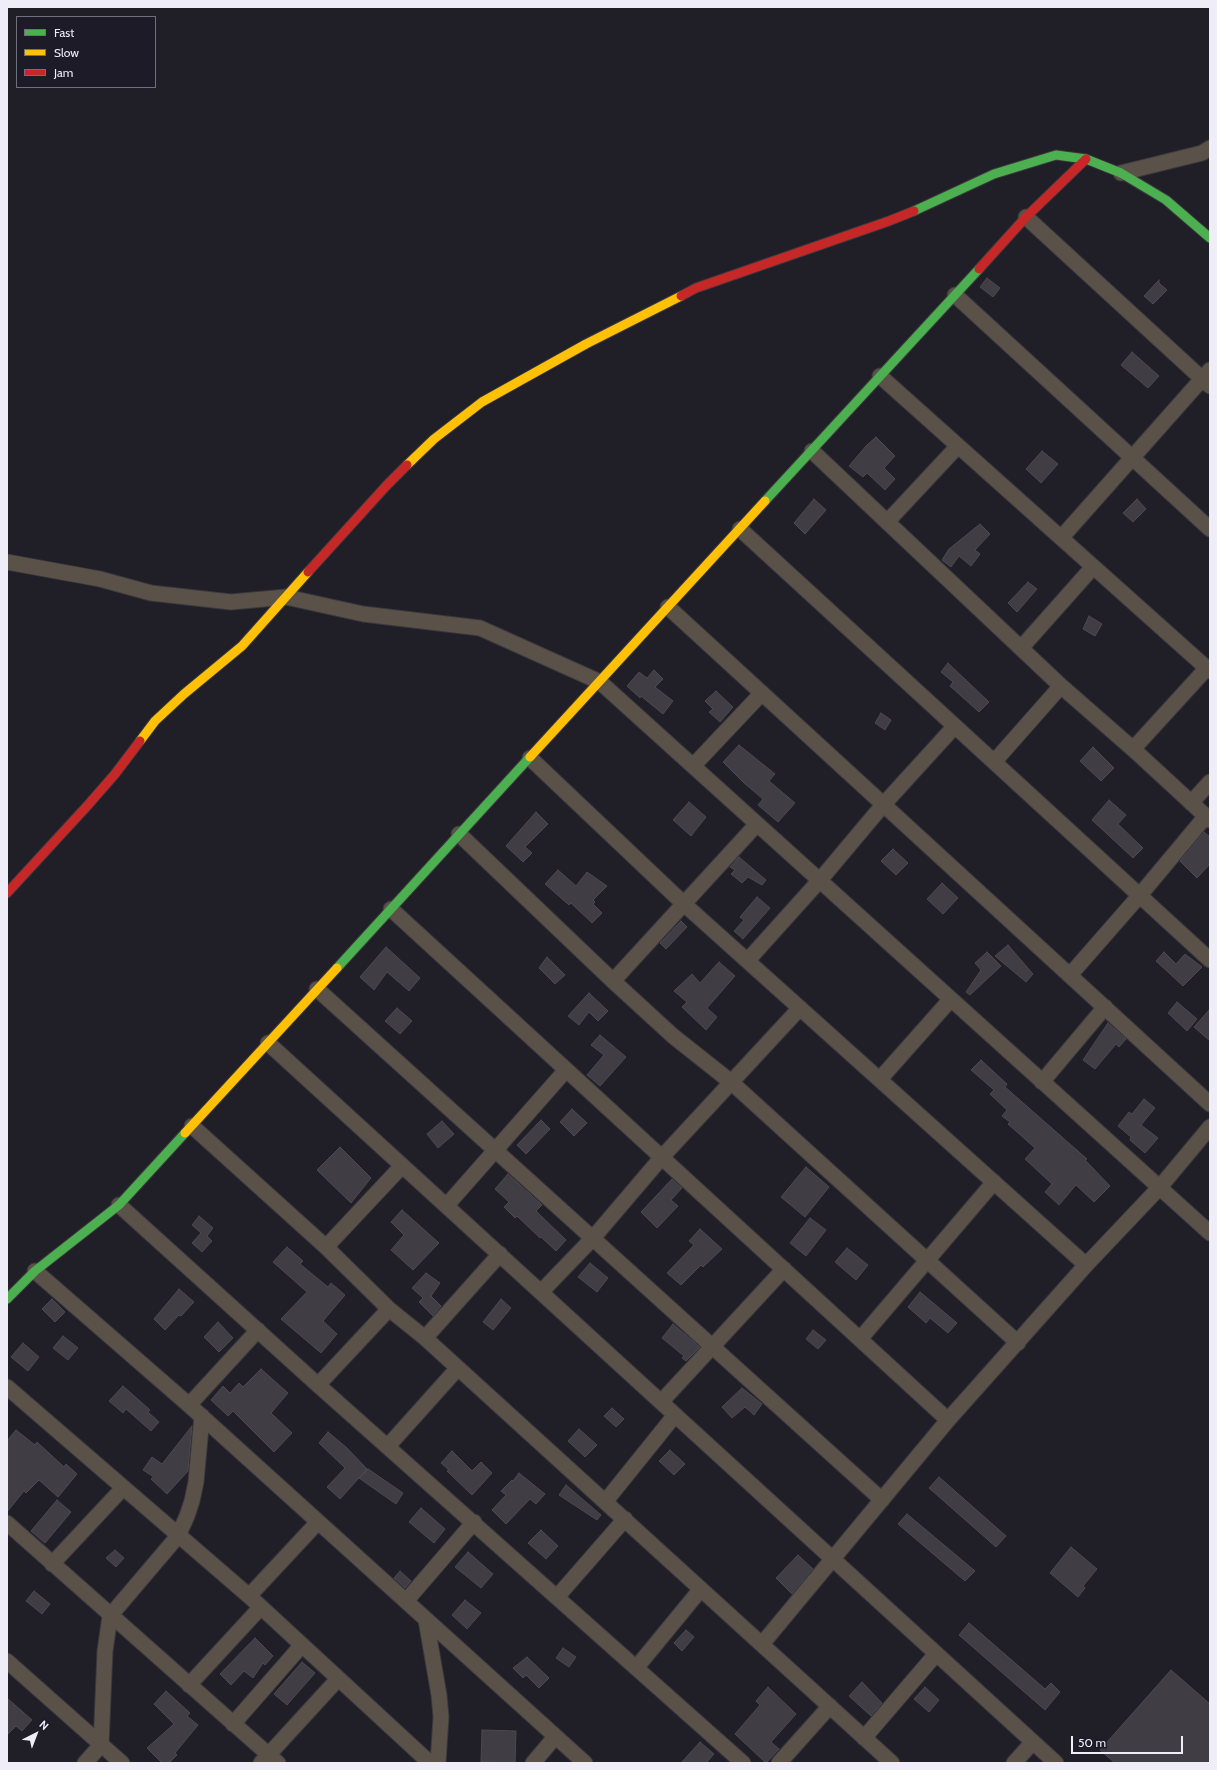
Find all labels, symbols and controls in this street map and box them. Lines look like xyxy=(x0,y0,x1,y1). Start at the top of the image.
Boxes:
legend xyxy=(16,16,156,88)
text: Fast xyxy=(54,25,74,40)
text: Slow xyxy=(54,45,79,60)
text: Jam xyxy=(54,65,73,80)
north arrow xyxy=(16,1714,56,1754)
text: N xyxy=(36,1717,52,1733)
scale bar xyxy=(1073,1728,1185,1754)
text: 50 m xyxy=(1078,1735,1106,1750)

